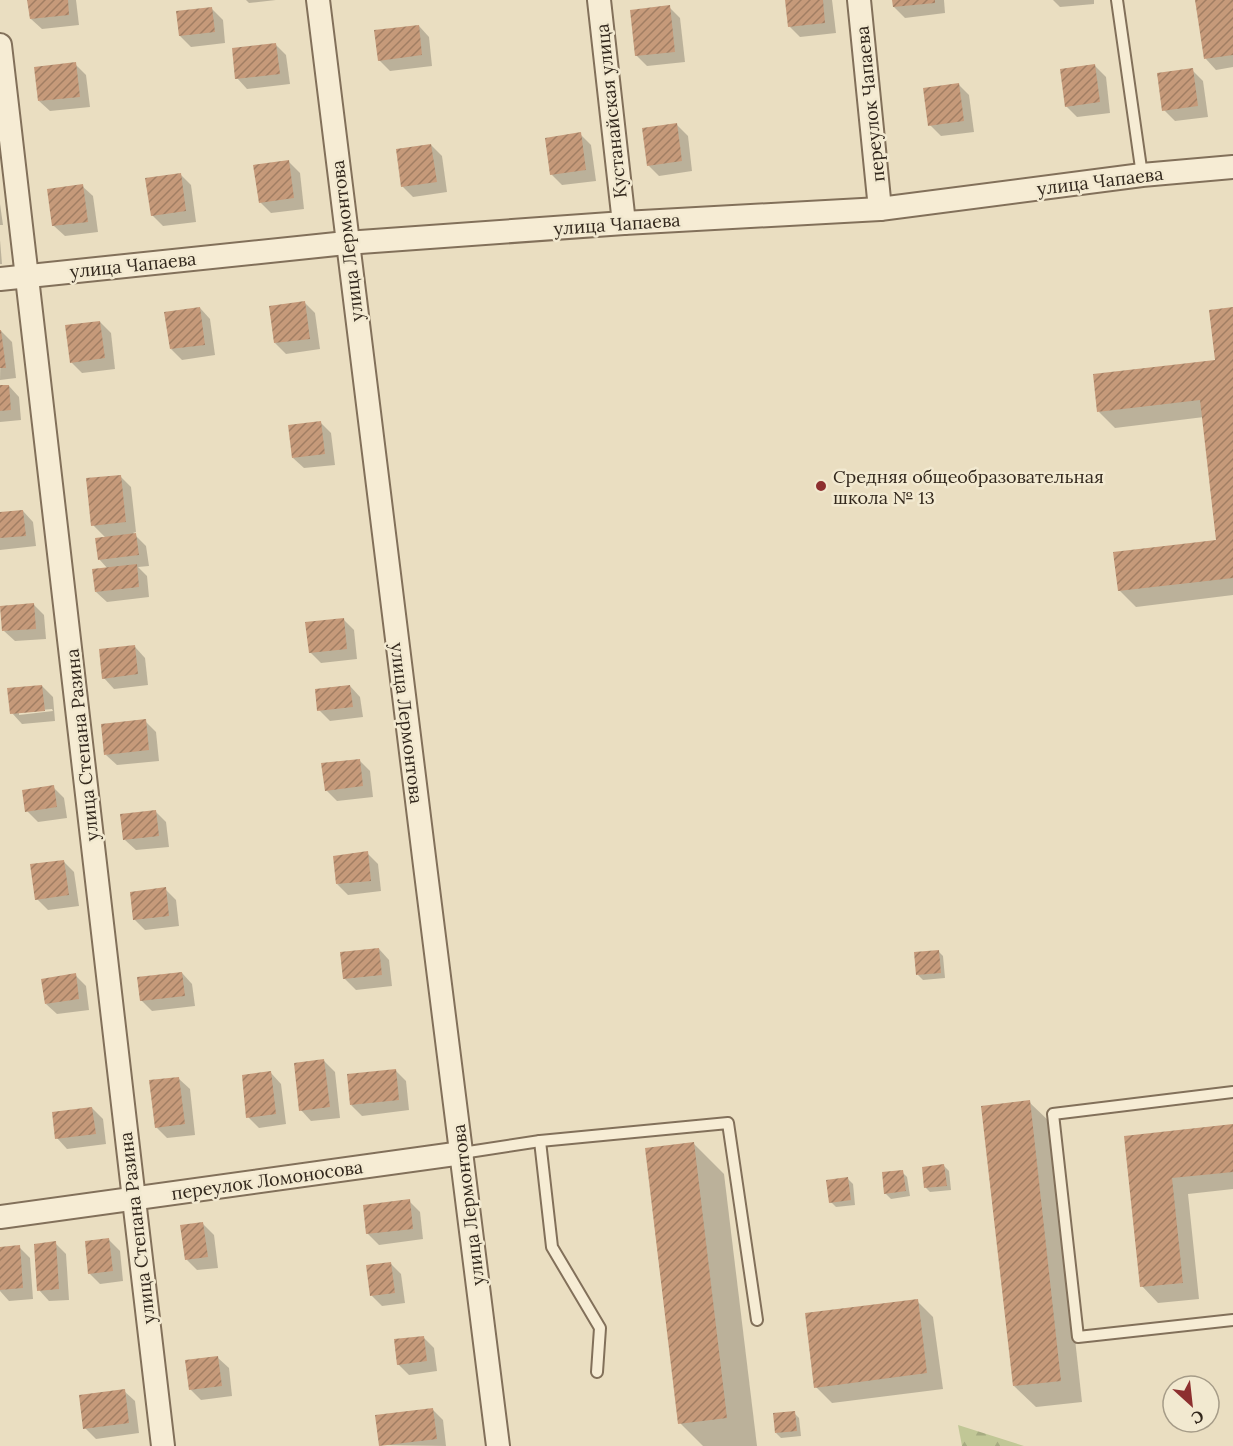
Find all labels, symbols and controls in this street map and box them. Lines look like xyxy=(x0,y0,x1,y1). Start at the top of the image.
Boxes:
street label: Кустанайская улица xyxy=(590,23,632,199)
street label: переулок Чапаева xyxy=(850,25,890,183)
street label: улица Лермонтова xyxy=(326,159,368,323)
street label: улица Чапаева xyxy=(1036,162,1164,200)
street label: улица Чапаева xyxy=(553,208,681,240)
street label: улица Чапаева xyxy=(69,247,197,283)
place label: Средняя общеобразовательная школа № 13 xyxy=(833,465,1104,509)
marker: Средняя общеобразовательная школа № 13 xyxy=(814,479,828,493)
street label: улица Лермонтова xyxy=(386,641,428,805)
street label: улица Степана Разина xyxy=(60,648,104,842)
street label: улица Лермонтова xyxy=(447,1123,489,1287)
street label: улица Степана Разина xyxy=(114,1131,160,1325)
street label: переулок Ломоносова xyxy=(170,1155,364,1205)
north arrow xyxy=(1161,1374,1221,1434)
text: С xyxy=(1188,1406,1207,1429)

